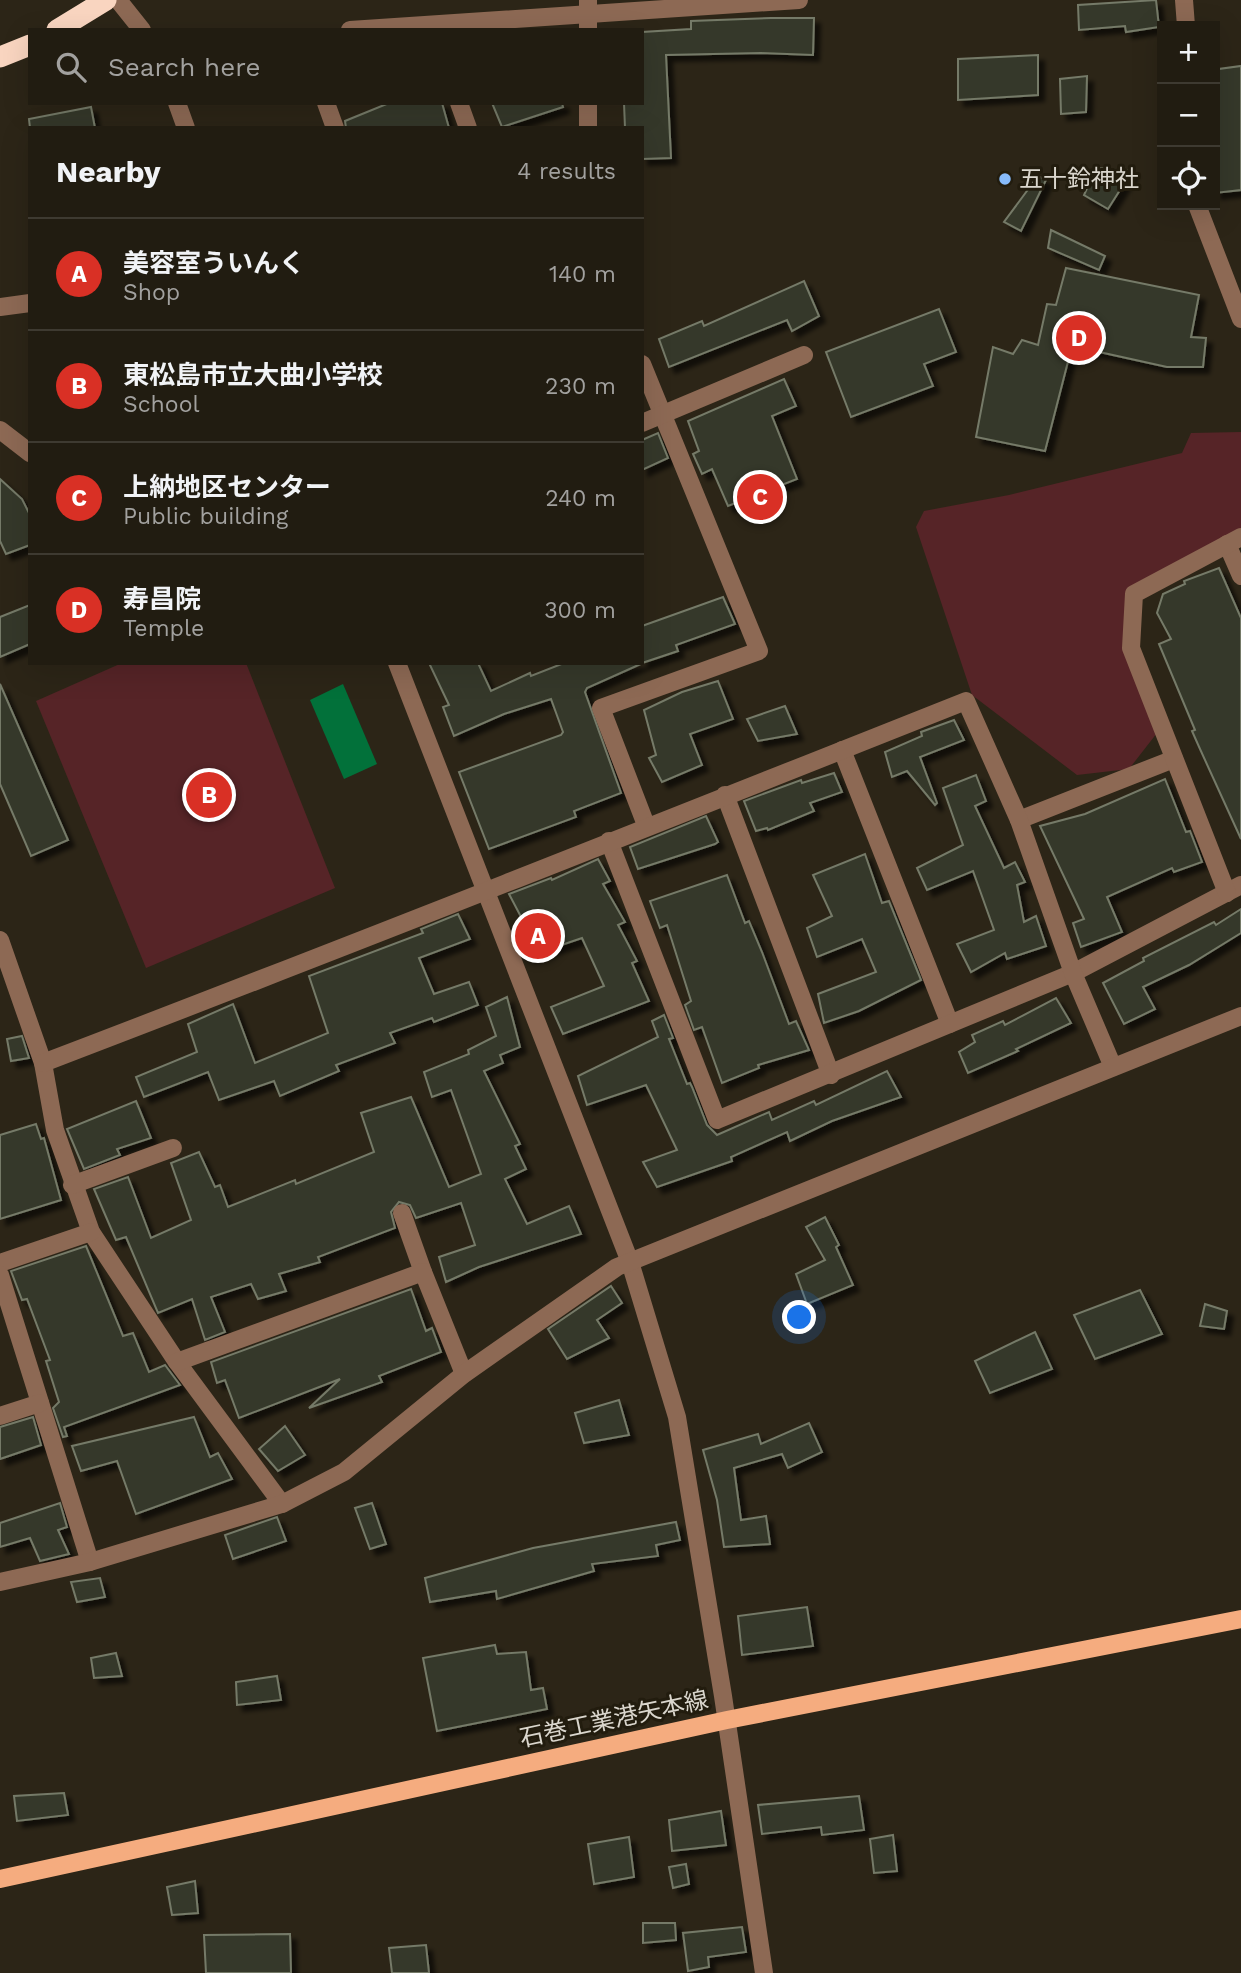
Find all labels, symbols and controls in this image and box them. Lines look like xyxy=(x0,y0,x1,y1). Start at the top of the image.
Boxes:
map controls xyxy=(1157,21,1220,210)
button: + xyxy=(1157,21,1220,84)
search box xyxy=(28,28,644,105)
icon: search xyxy=(52,48,90,86)
text: Search here xyxy=(108,52,260,82)
button: − xyxy=(1157,84,1220,147)
button: locate xyxy=(1157,147,1220,210)
text: Nearby xyxy=(56,154,161,189)
text: 4 results xyxy=(517,158,616,185)
place label: 五十鈴神社 xyxy=(1019,165,1139,193)
marker: 五十鈴神社 xyxy=(997,171,1013,187)
text: 美容室ういんく xyxy=(123,248,305,278)
text: A xyxy=(71,261,87,288)
text: 140 m xyxy=(549,261,616,288)
text: Shop xyxy=(123,279,180,306)
pin: D xyxy=(1056,312,1102,364)
text: 東松島市立大曲小学校 xyxy=(123,360,383,390)
text: B xyxy=(71,373,87,400)
text: 230 m xyxy=(545,373,616,400)
text: School xyxy=(123,391,200,418)
pin: C xyxy=(737,471,783,523)
text: 上納地区センター xyxy=(123,472,331,502)
text: C xyxy=(71,485,87,512)
text: 240 m xyxy=(545,485,616,512)
text: Public building xyxy=(123,503,288,530)
text: 寿昌院 xyxy=(123,584,201,614)
text: D xyxy=(71,597,87,624)
text: 300 m xyxy=(544,597,616,624)
text: Temple xyxy=(123,615,204,642)
pin: B xyxy=(186,769,232,821)
pin: A xyxy=(515,910,561,962)
your location xyxy=(782,1300,816,1334)
street label: 石巻工業港矢本線 xyxy=(517,1685,711,1753)

